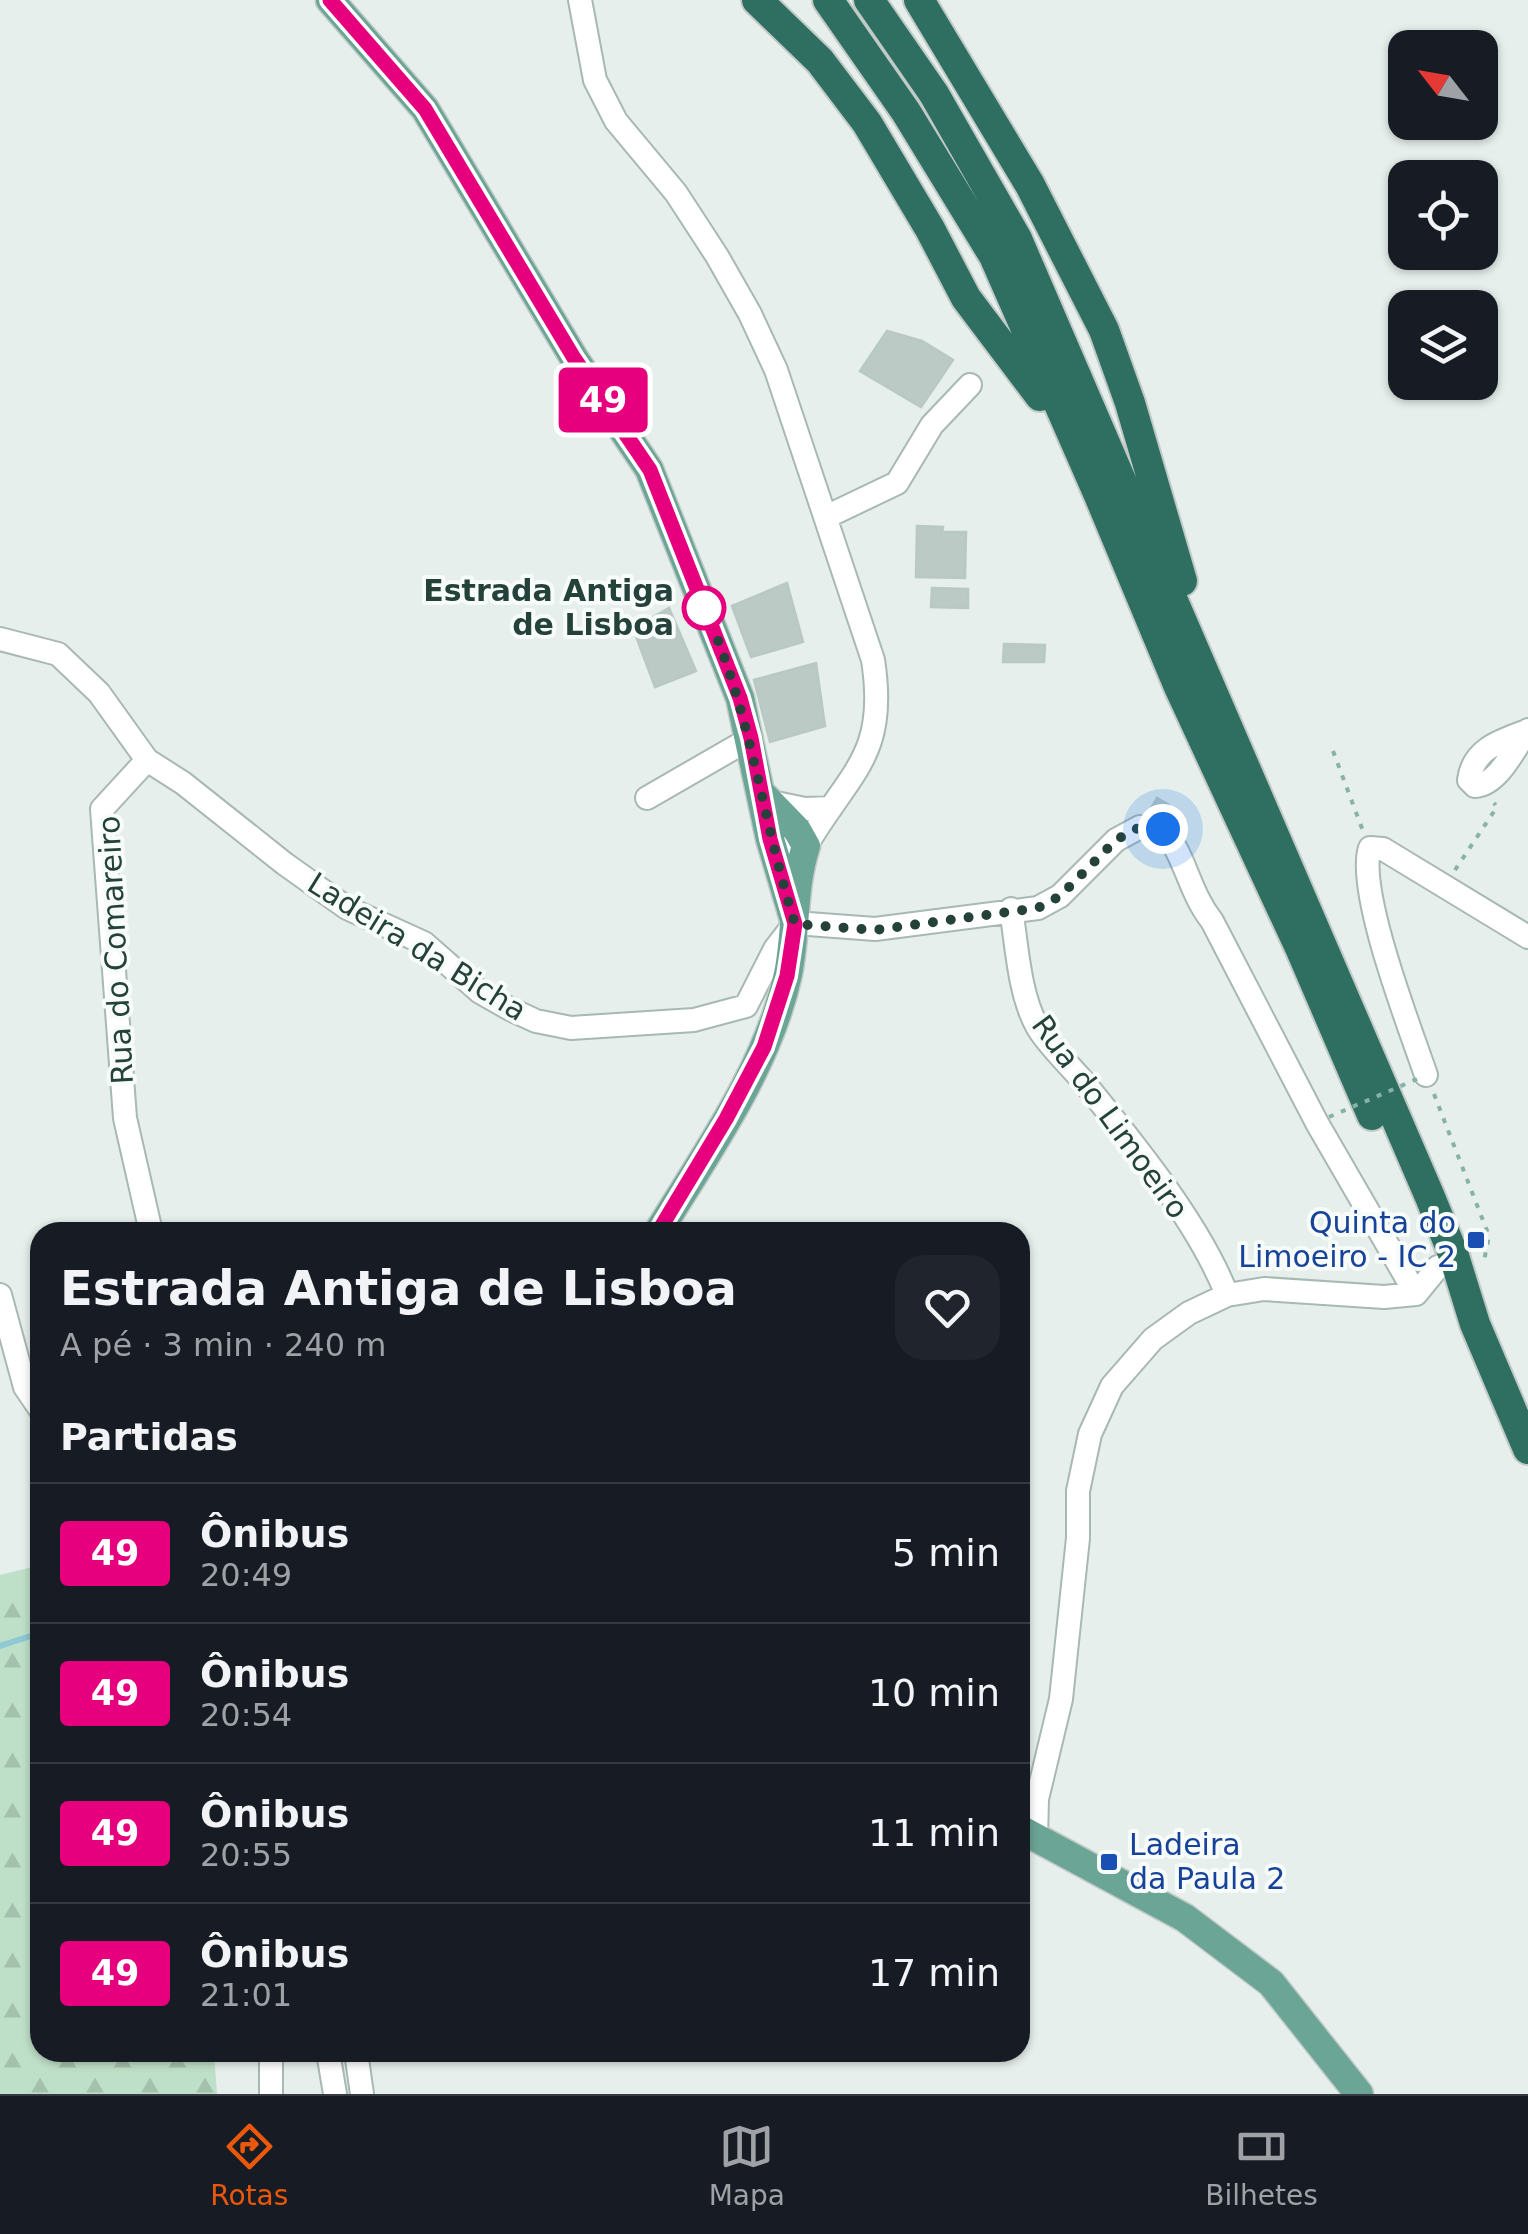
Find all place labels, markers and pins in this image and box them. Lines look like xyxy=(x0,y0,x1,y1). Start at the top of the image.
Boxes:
place label: Estrada Antiga de Lisboa xyxy=(423,573,674,642)
marker: Estrada Antiga de Lisboa xyxy=(683,587,725,629)
place label: Quinta do Limoeiro - IC 2 xyxy=(1238,1205,1456,1274)
marker: Quinta do Limoeiro - IC 2 xyxy=(1465,1229,1487,1251)
place label: Ladeira da Paula 2 xyxy=(1129,1827,1285,1896)
marker: Ladeira da Paula 2 xyxy=(1098,1851,1120,1873)

